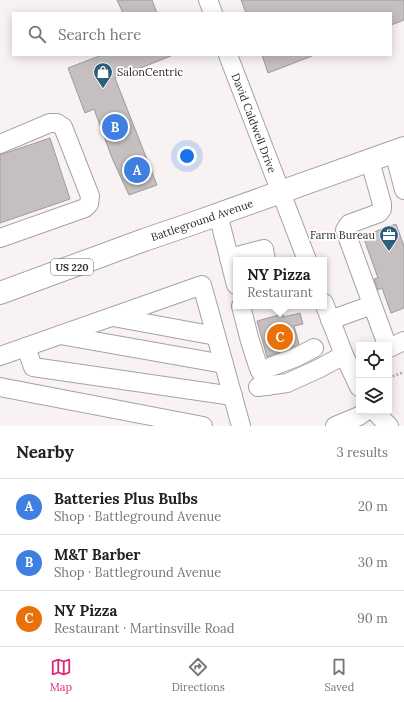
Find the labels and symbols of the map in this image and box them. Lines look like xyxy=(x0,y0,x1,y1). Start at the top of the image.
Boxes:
shop icon: SalonCentric xyxy=(92,61,114,89)
place label: SalonCentric xyxy=(117,65,183,79)
street label: David Caldwell Drive xyxy=(229,71,279,175)
pin: B xyxy=(102,112,128,142)
your location xyxy=(177,146,197,166)
pin: A xyxy=(124,155,150,185)
street label: Battleground Avenue xyxy=(149,196,255,244)
office icon: Farm Bureau xyxy=(378,224,400,252)
place label: Farm Bureau xyxy=(310,228,375,242)
road number: US 220 xyxy=(51,259,93,275)
pin: C xyxy=(267,322,293,352)

